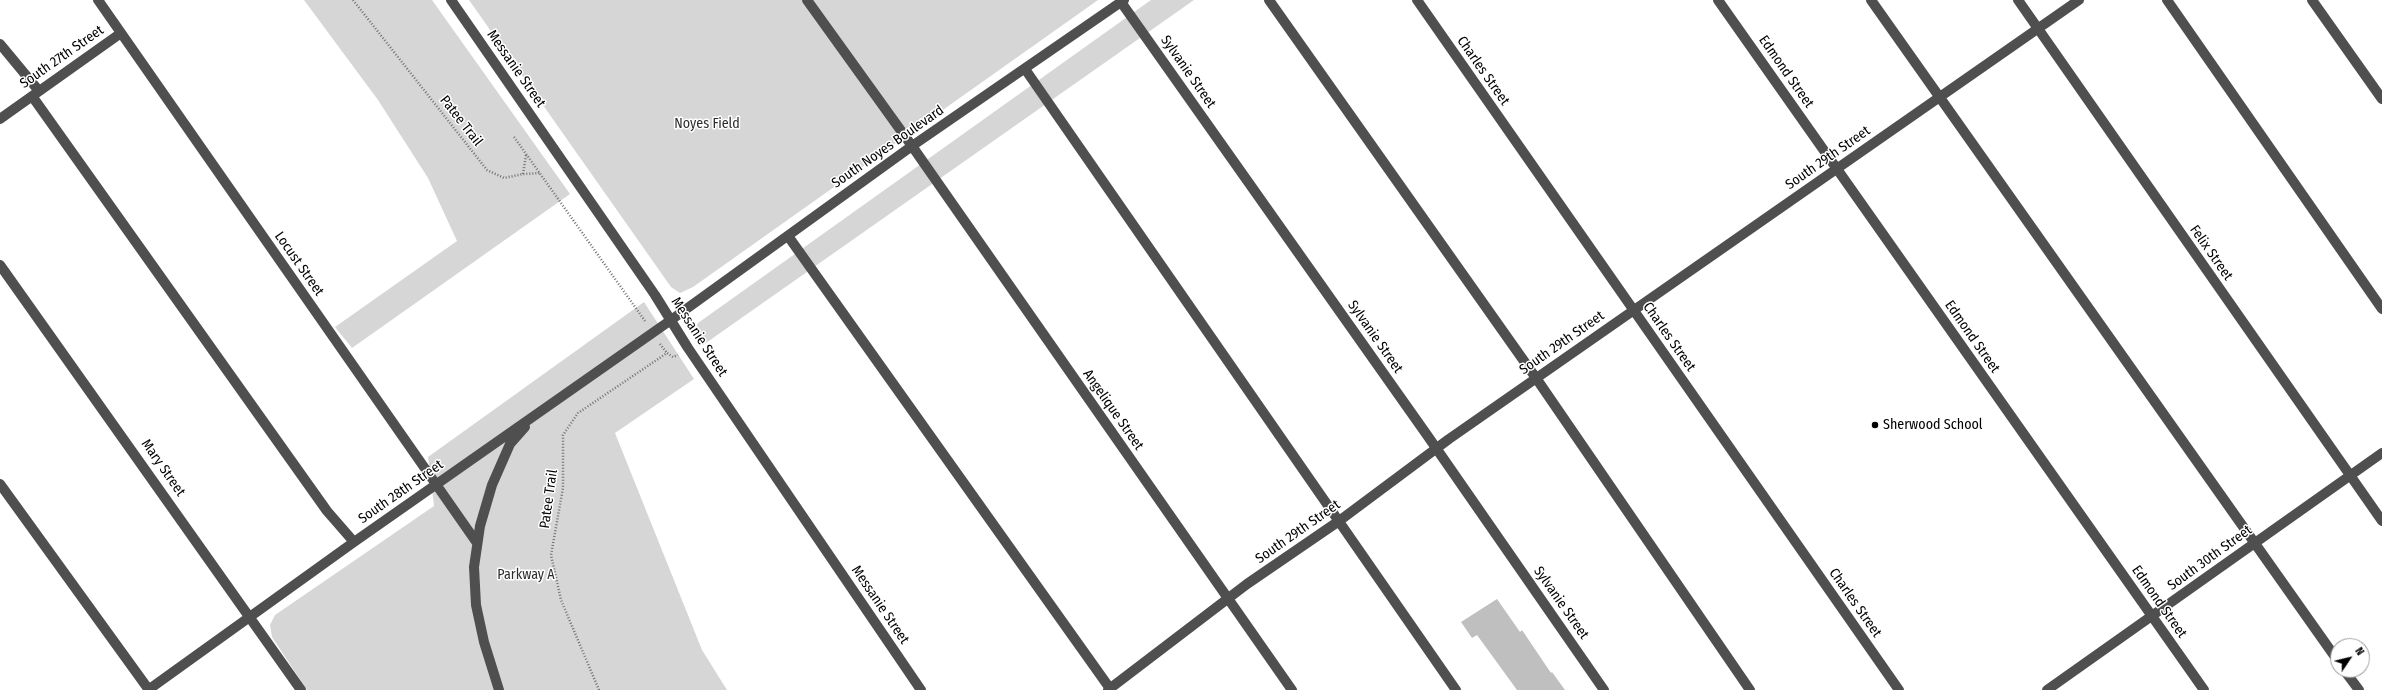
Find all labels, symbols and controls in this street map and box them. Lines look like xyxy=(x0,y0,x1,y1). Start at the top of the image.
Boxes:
street label: South 27th Street xyxy=(17,22,107,92)
street label: Messanie Street xyxy=(483,27,549,111)
street label: Sylvanie Street xyxy=(1157,32,1219,112)
street label: Charles Street xyxy=(1453,33,1513,109)
street label: Edmond Street xyxy=(1755,33,1817,111)
street label: Patee Trail xyxy=(436,92,486,150)
street label: South Noyes Boulevard xyxy=(829,102,947,192)
park label: Noyes Field xyxy=(674,116,740,132)
street label: South 29th Street xyxy=(1782,123,1874,193)
street label: Felix Street xyxy=(2186,222,2236,284)
street label: Locust Street xyxy=(271,229,327,299)
street label: Messanie Street xyxy=(667,294,731,380)
street label: Sylvanie Street xyxy=(1344,297,1406,377)
street label: Edmond Street xyxy=(1941,298,2003,376)
street label: Charles Street xyxy=(1639,299,1699,375)
street label: South 29th Street xyxy=(1516,308,1608,378)
street label: Angelique Street xyxy=(1079,366,1147,454)
place label: Sherwood School xyxy=(1883,417,1983,433)
marker: Sherwood School xyxy=(1870,420,1880,430)
street label: Mary Street xyxy=(137,436,189,500)
street label: South 28th Street xyxy=(355,457,447,527)
street label: Patee Trail xyxy=(537,468,561,530)
street label: South 29th Street xyxy=(1252,497,1344,567)
street label: South 30th Street xyxy=(2165,522,2255,594)
street label: Messanie Street xyxy=(848,563,912,647)
street label: Sylvanie Street xyxy=(1530,563,1592,643)
street label: Edmond Street xyxy=(2128,563,2190,641)
street label: Charles Street xyxy=(1825,565,1885,641)
park label: Parkway A xyxy=(497,567,555,583)
north arrow xyxy=(2330,638,2370,678)
text: N xyxy=(2352,645,2367,658)

